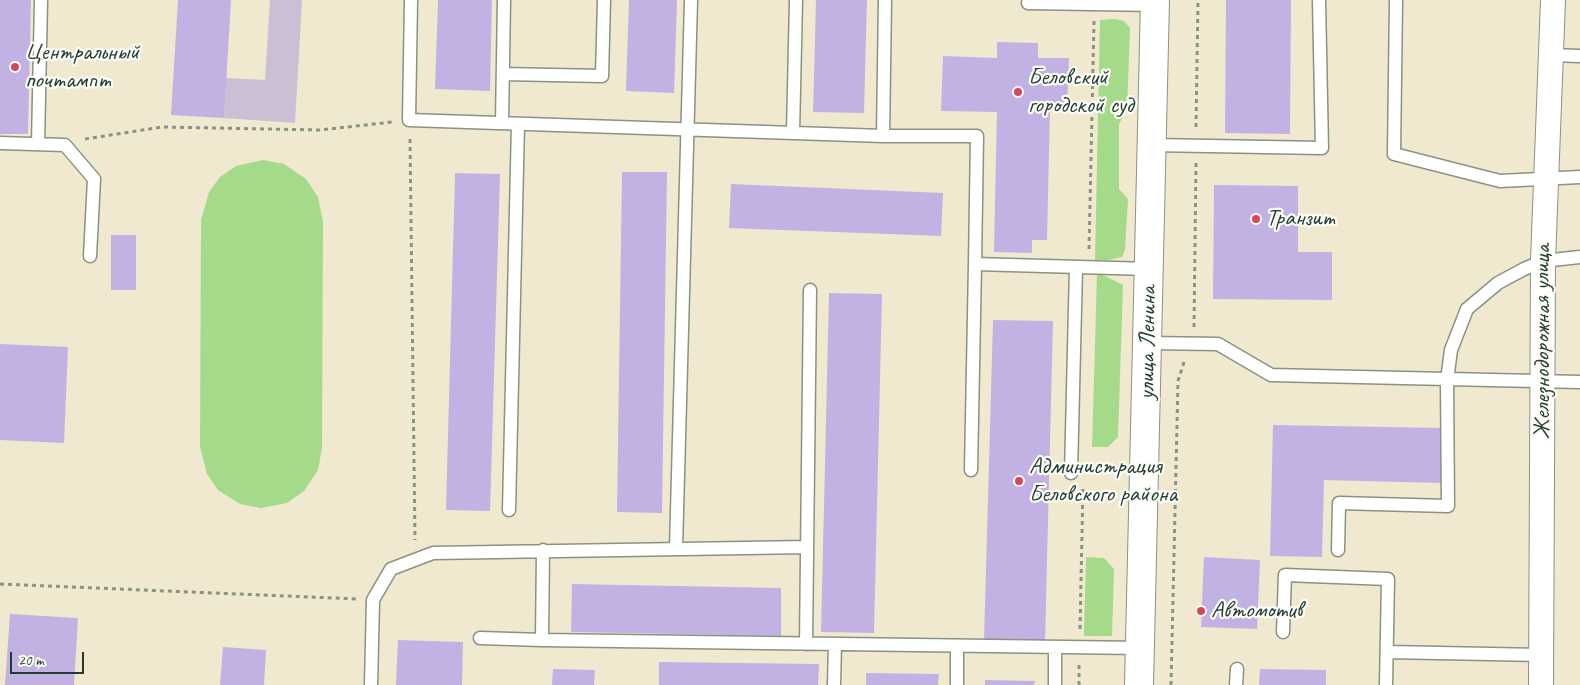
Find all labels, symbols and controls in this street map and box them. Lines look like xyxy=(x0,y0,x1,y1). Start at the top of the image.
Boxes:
place label: Центральный почтампт xyxy=(25,39,139,95)
marker: Центральный почтампт xyxy=(9,61,21,73)
place label: Беловский городской суд xyxy=(1028,64,1133,120)
marker: Беловский городской суд xyxy=(1012,86,1024,98)
place label: Транзит xyxy=(1266,205,1334,233)
marker: Транзит xyxy=(1250,213,1262,225)
street label: Железнодорожная улица xyxy=(1529,244,1557,440)
street label: улица Ленина xyxy=(1133,286,1163,400)
place label: Администрация Беловского района xyxy=(1029,453,1177,509)
marker: Администрация Беловского района xyxy=(1013,475,1025,487)
place label: Автомотив xyxy=(1211,597,1302,625)
marker: Автомотив xyxy=(1195,605,1207,617)
scale bar xyxy=(12,642,86,674)
text: 20 m xyxy=(18,651,44,670)

